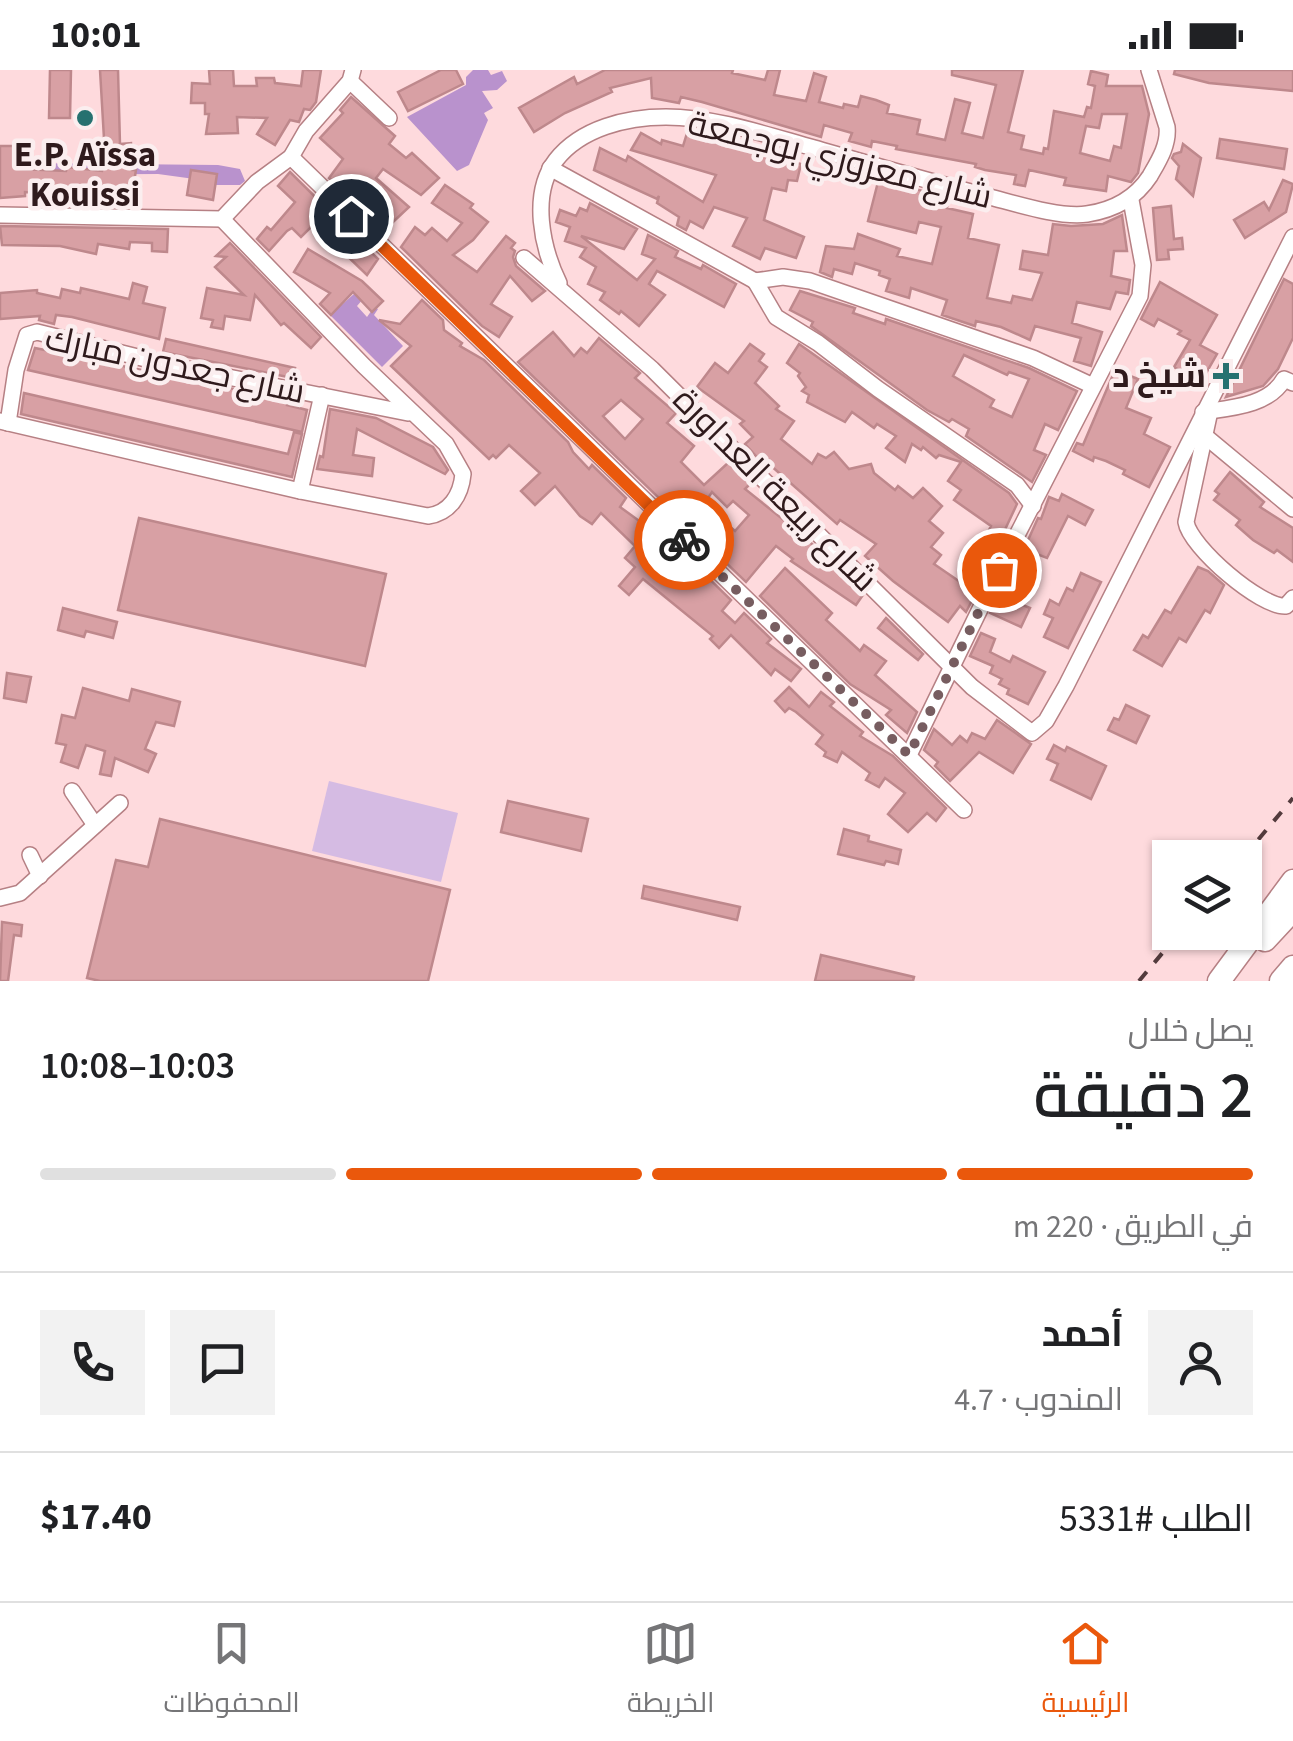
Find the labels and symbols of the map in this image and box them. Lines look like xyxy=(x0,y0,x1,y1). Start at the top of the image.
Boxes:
street label: شارع معزوزي بوجمعة xyxy=(682,98,997,223)
marker: E.P. Aïssa Kouissi xyxy=(74,107,96,129)
place label: E.P. Aïssa Kouissi xyxy=(14,130,156,220)
pin xyxy=(309,174,394,259)
street label: شارع جعدون مبارك xyxy=(41,313,309,417)
place label: شيخ د xyxy=(1112,351,1206,401)
marker: شيخ د xyxy=(1215,365,1237,387)
street label: شارع ربيعة العداورة xyxy=(661,376,889,604)
courier xyxy=(634,490,734,590)
pin xyxy=(957,528,1042,613)

